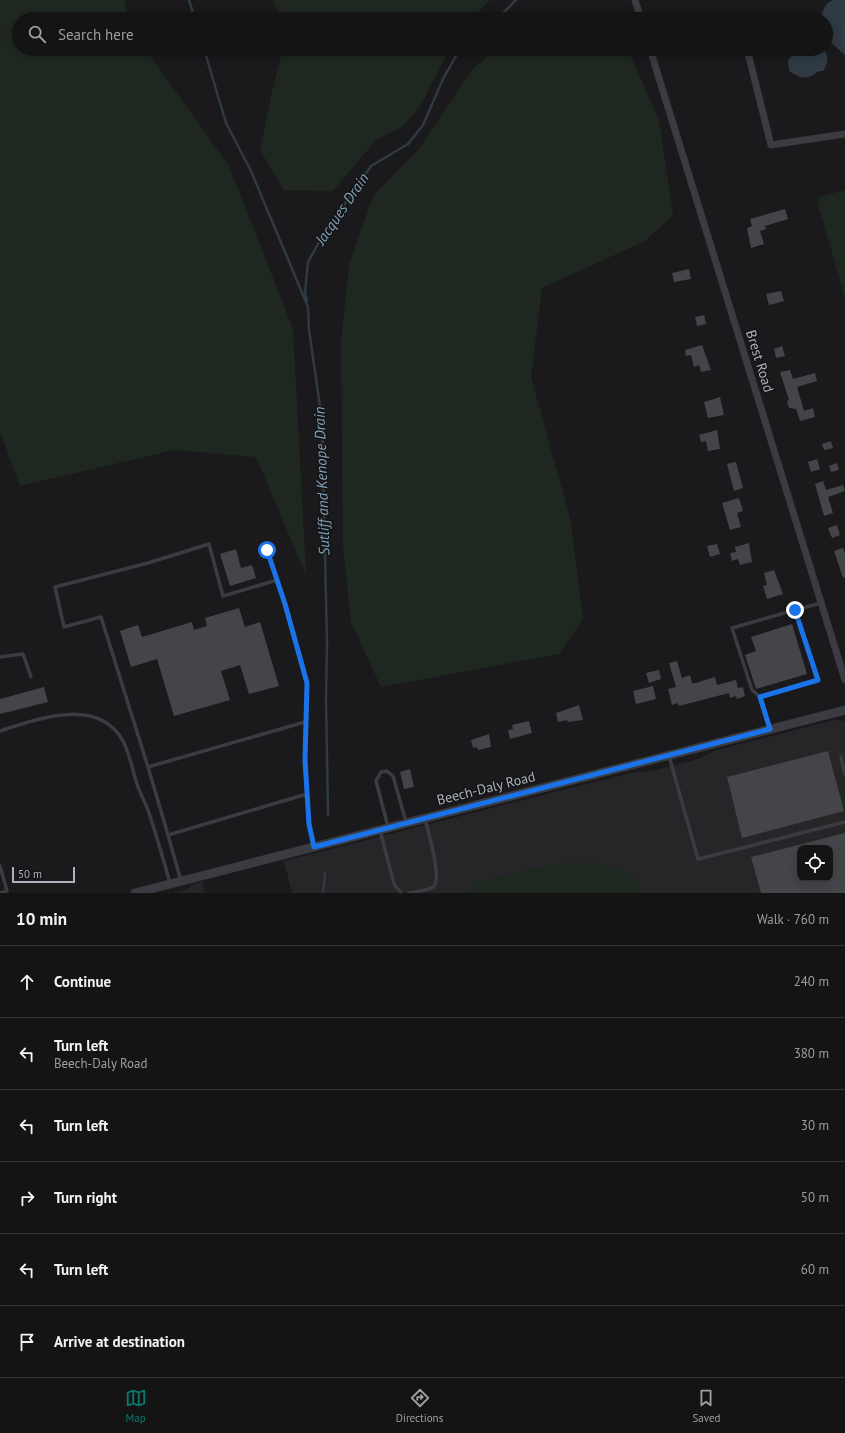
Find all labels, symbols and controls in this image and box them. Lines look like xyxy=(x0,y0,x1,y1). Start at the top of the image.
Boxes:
search box xyxy=(12,12,833,56)
icon: search xyxy=(26,23,48,45)
text: Search here xyxy=(58,25,134,44)
water label: Jacques Drain xyxy=(310,169,373,249)
street label: Brest Road xyxy=(742,328,778,394)
water label: Sutliff and Kenope Drain xyxy=(309,406,334,556)
route start xyxy=(258,541,276,559)
route end xyxy=(786,601,804,619)
street label: Beech-Daly Road xyxy=(435,767,537,809)
map controls xyxy=(797,845,833,881)
button: locate xyxy=(797,845,833,881)
scale bar xyxy=(12,865,75,884)
text: 50 m xyxy=(18,867,42,881)
text: 10 min xyxy=(16,908,67,930)
text: Walk · 760 m xyxy=(757,911,829,928)
icon: ahead xyxy=(16,971,38,993)
text: Continue xyxy=(54,972,111,991)
text: 240 m xyxy=(794,973,829,990)
text: Turn left xyxy=(54,1036,108,1055)
icon: left xyxy=(16,1043,38,1065)
text: 380 m xyxy=(794,1045,829,1062)
text: Beech-Daly Road xyxy=(54,1055,148,1072)
icon: left xyxy=(16,1115,38,1137)
text: Turn left xyxy=(54,1116,108,1135)
text: 30 m xyxy=(801,1117,829,1134)
icon: right xyxy=(16,1187,38,1209)
text: Turn right xyxy=(54,1188,117,1207)
text: 50 m xyxy=(801,1189,829,1206)
icon: left xyxy=(16,1259,38,1281)
text: Turn left xyxy=(54,1260,108,1279)
text: 60 m xyxy=(801,1261,829,1278)
icon: arrive xyxy=(16,1331,38,1353)
text: Arrive at destination xyxy=(54,1332,185,1351)
tab: Map xyxy=(125,1387,147,1425)
tab: Directions xyxy=(396,1387,443,1425)
tab: Saved xyxy=(692,1387,720,1425)

